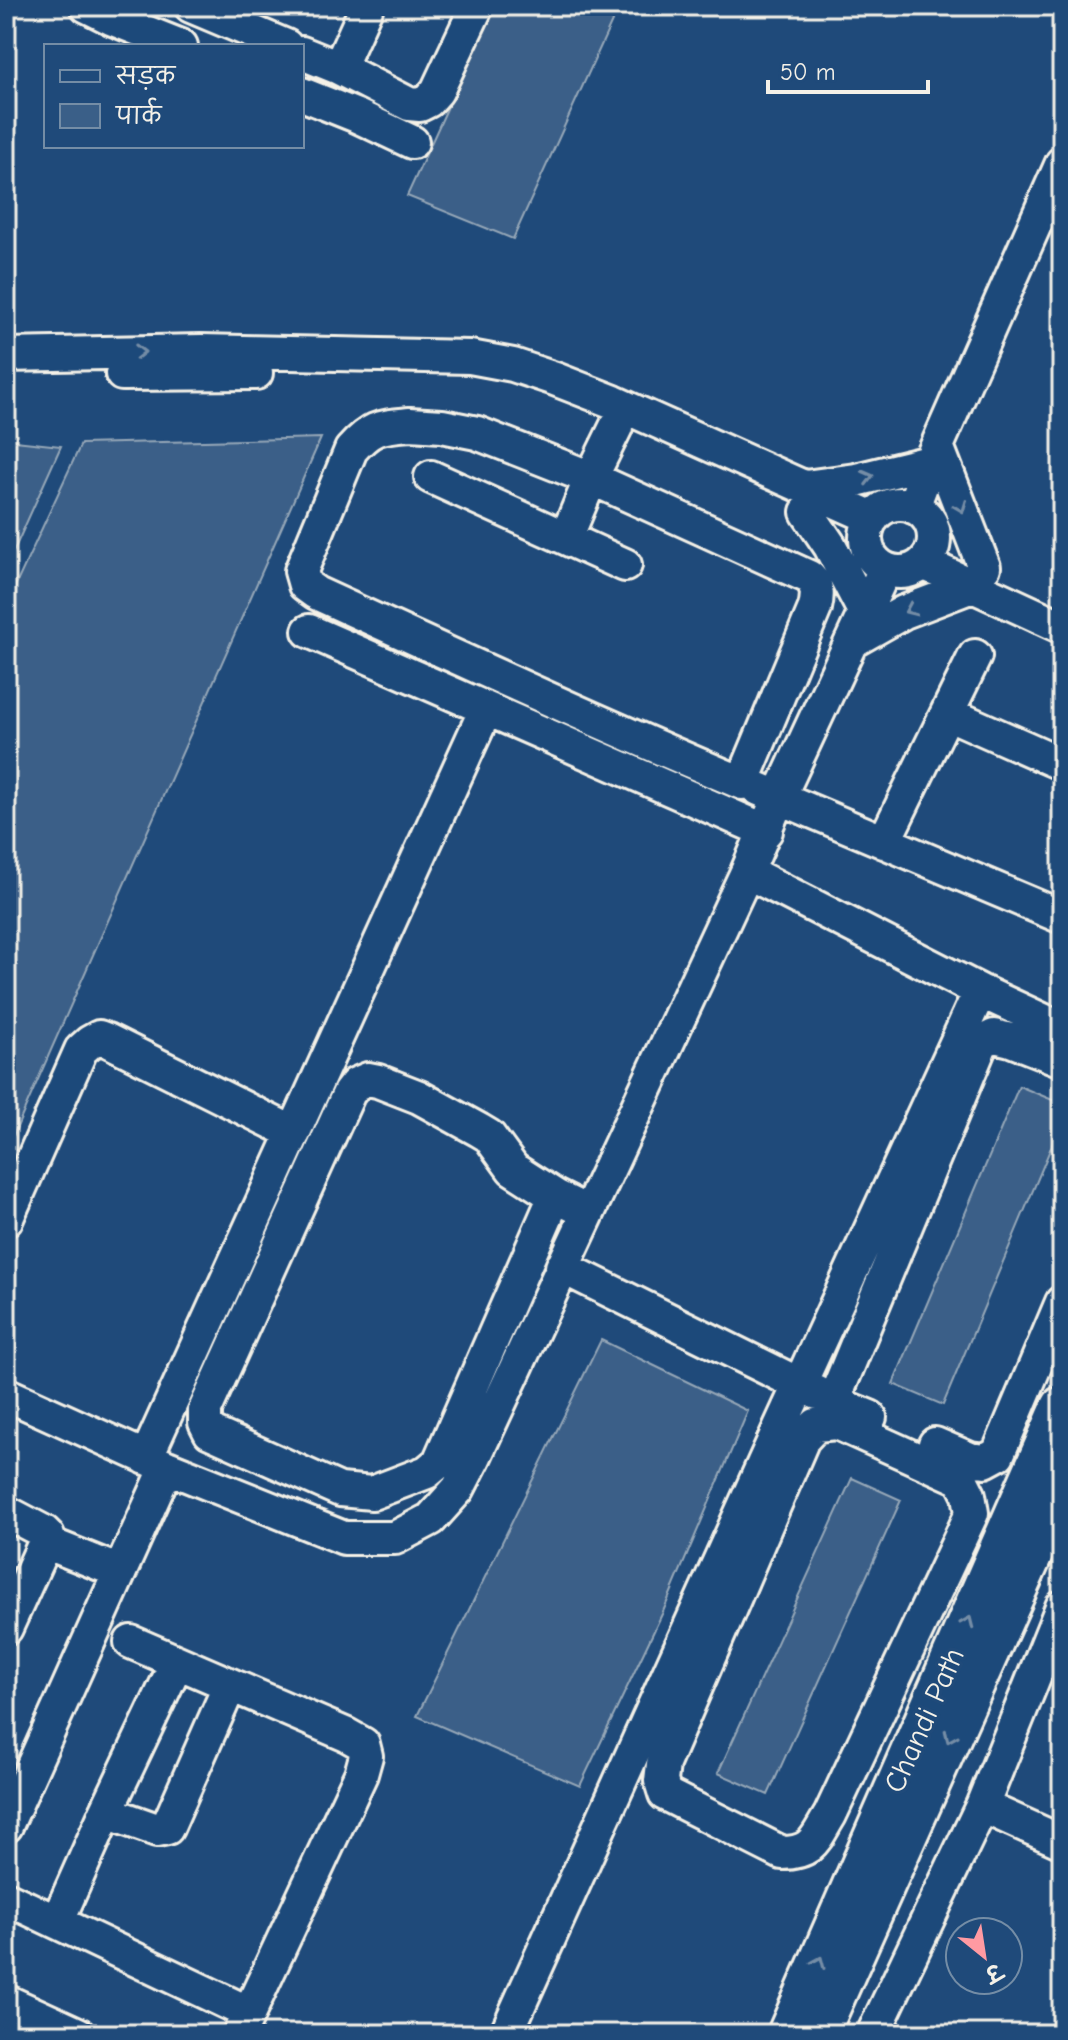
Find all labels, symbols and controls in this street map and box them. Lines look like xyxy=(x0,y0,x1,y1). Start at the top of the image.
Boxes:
legend xyxy=(44,44,304,148)
scale bar xyxy=(768,44,928,94)
text: 50 m xyxy=(780,58,836,86)
text: सड़क xyxy=(114,62,177,90)
text: पार्क xyxy=(114,97,163,130)
one-way arrow xyxy=(134,343,147,361)
one-way arrow xyxy=(860,470,874,487)
one-way arrow xyxy=(951,499,968,513)
one-way arrow xyxy=(904,600,918,616)
one-way arrow xyxy=(958,1615,974,1630)
street label: Chandi Path xyxy=(877,1642,972,1798)
one-way arrow xyxy=(944,1729,960,1743)
north arrow xyxy=(944,1916,1024,1996)
one-way arrow xyxy=(809,1956,825,1971)
text: उ xyxy=(979,1957,1008,1989)

